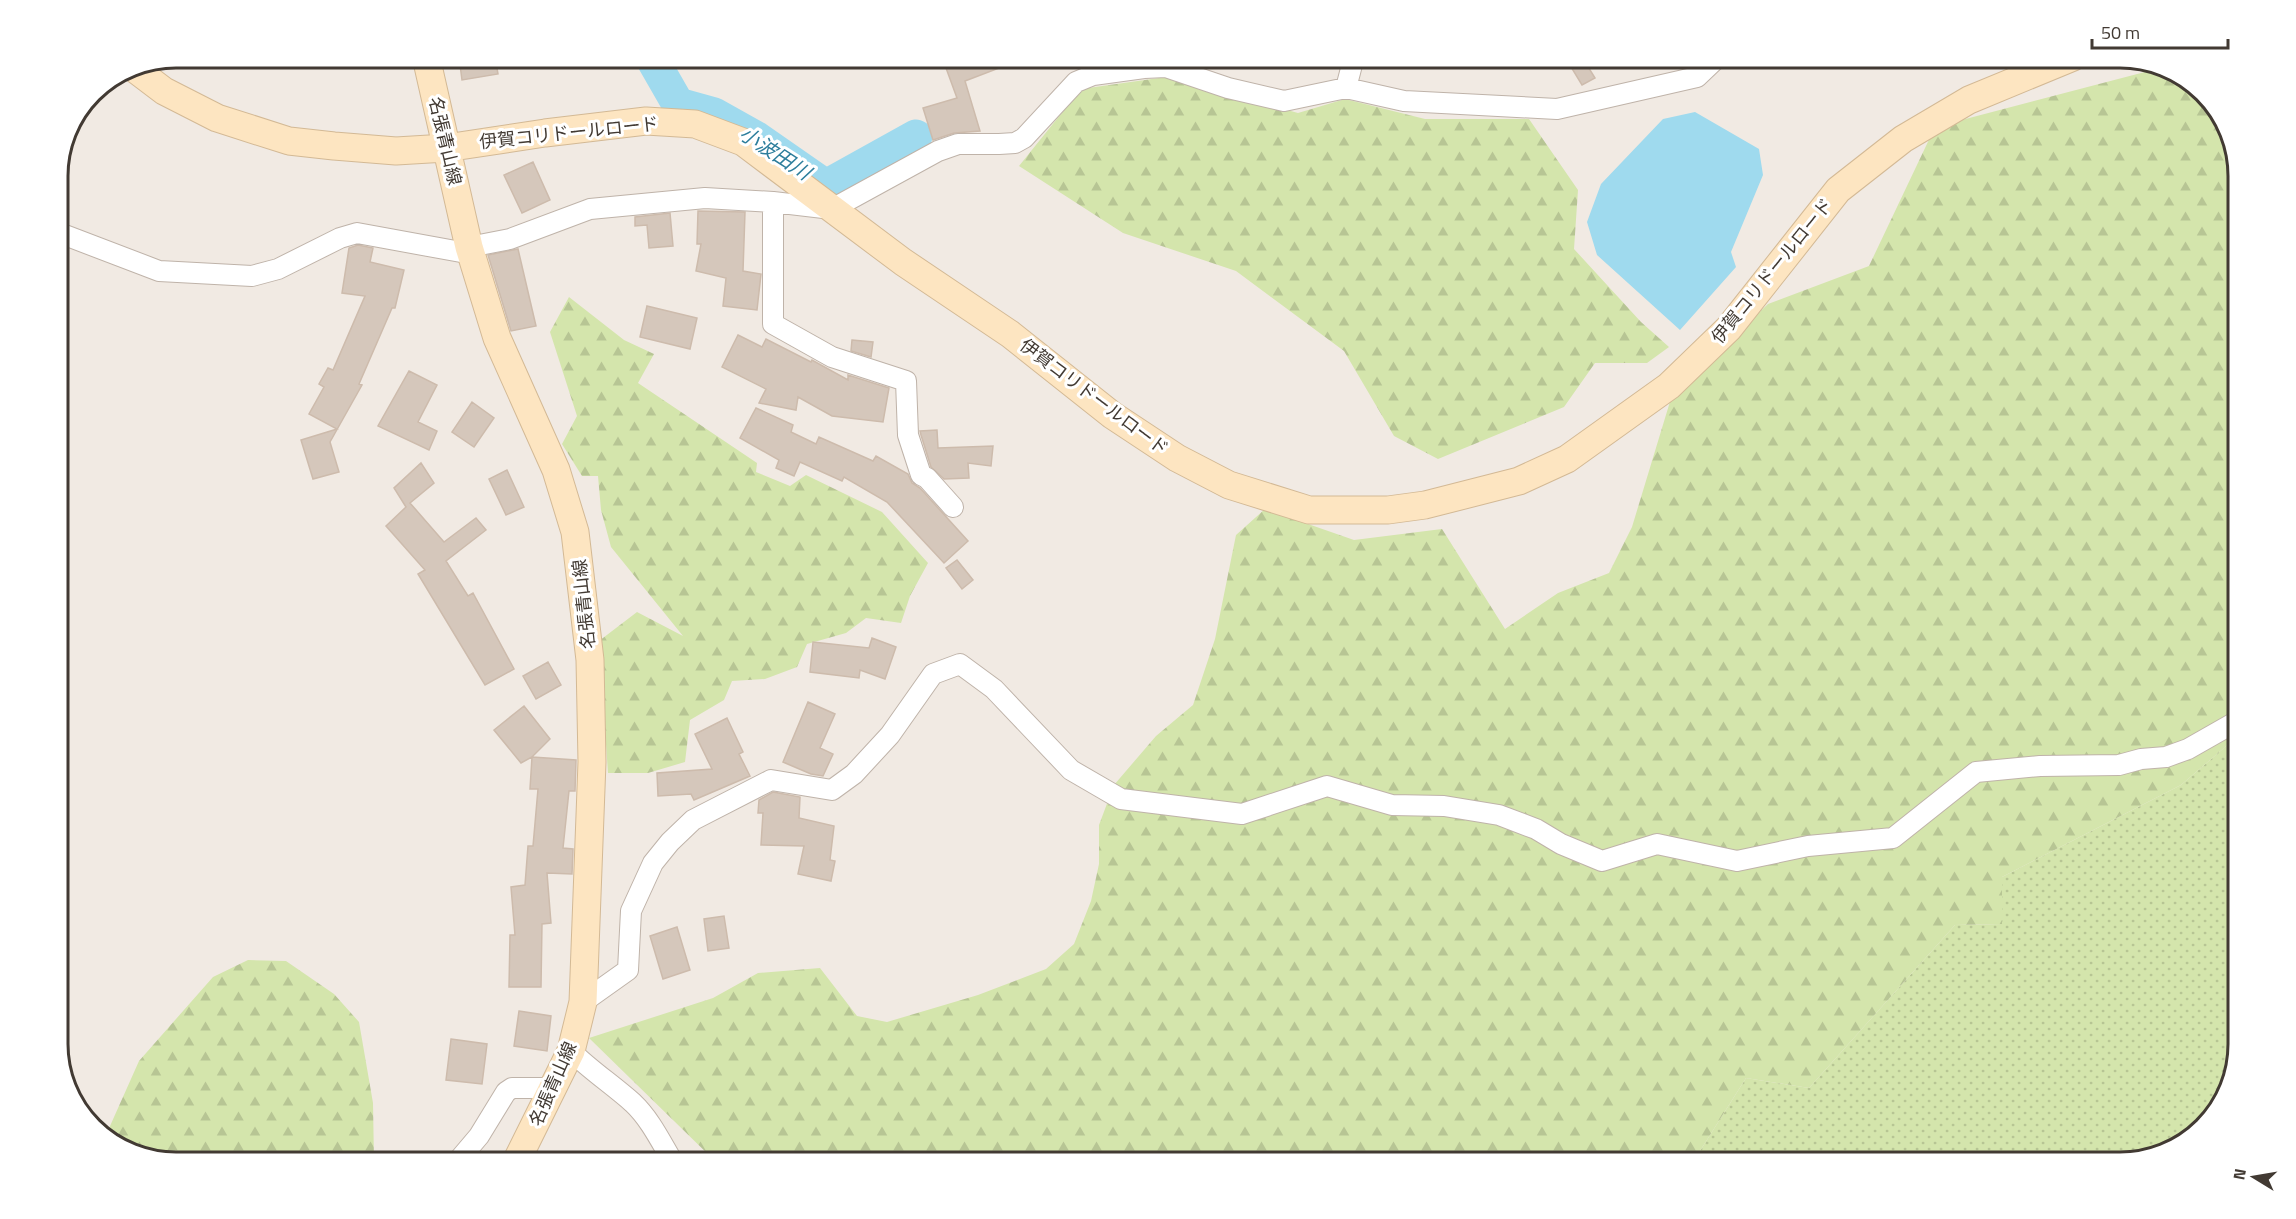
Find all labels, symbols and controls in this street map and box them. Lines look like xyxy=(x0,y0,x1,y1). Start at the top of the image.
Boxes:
scale bar xyxy=(2092,12,2228,50)
text: 50 m xyxy=(2101,19,2140,46)
street label: 名張青山線 xyxy=(422,94,469,188)
street label: 伊賀コリドールロード xyxy=(478,110,660,155)
water label: 小波田川 xyxy=(733,118,819,188)
street label: 伊賀コリドールロード xyxy=(1704,192,1839,349)
street label: 伊賀コリドールロード xyxy=(1014,332,1174,462)
street label: 名張青山線 xyxy=(565,558,602,650)
street label: 名張青山線 xyxy=(522,1037,583,1130)
north arrow xyxy=(2224,1147,2284,1207)
text: N xyxy=(2226,1166,2252,1182)

